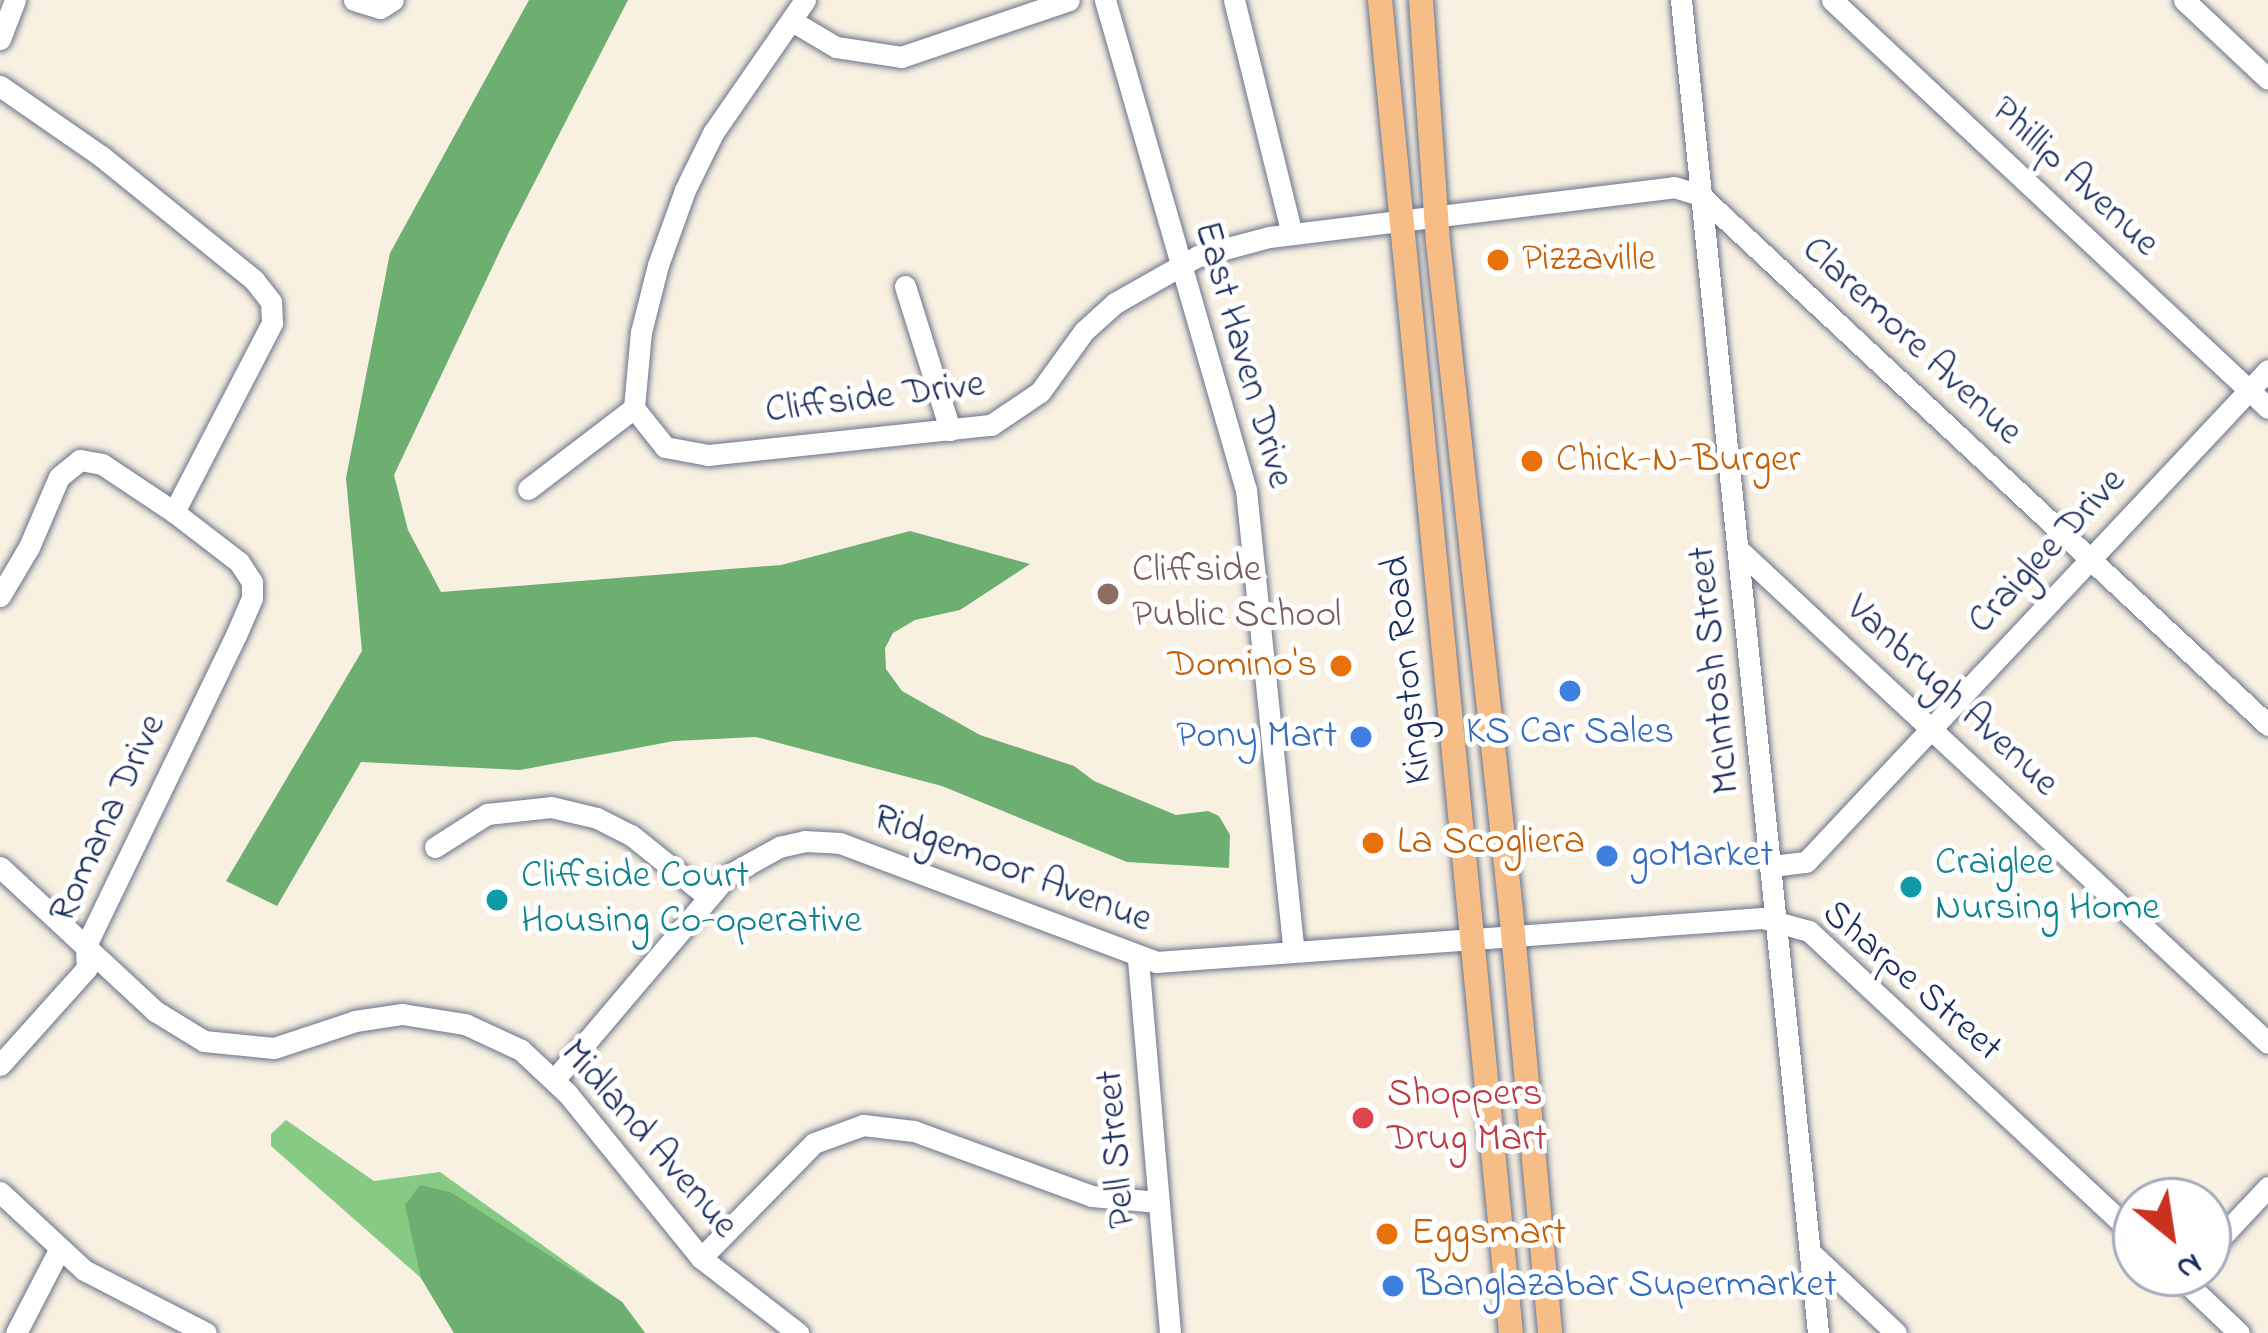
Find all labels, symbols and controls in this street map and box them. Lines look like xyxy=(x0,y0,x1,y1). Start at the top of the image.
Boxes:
street label: Phillip Avenue xyxy=(1980,88,2168,268)
street label: East Haven Drive xyxy=(1182,216,1302,494)
street label: Claremore Avenue xyxy=(1791,228,2031,456)
place label: Pizzaville xyxy=(1522,237,1656,283)
marker: Pizzaville xyxy=(1485,247,1511,273)
street label: Cliffside Drive xyxy=(763,362,987,436)
place label: Chick-N-Burger xyxy=(1556,438,1801,484)
marker: Chick-N-Burger xyxy=(1519,448,1545,474)
street label: Craiglee Drive xyxy=(1959,459,2137,645)
street label: McIntosh Street xyxy=(1680,544,1752,796)
place label: Cliffside Public School xyxy=(1132,549,1341,640)
street label: Kingston Road xyxy=(1374,553,1444,787)
marker: Cliffside Public School xyxy=(1095,581,1121,607)
street label: Vanbrugh Avenue xyxy=(1835,586,2067,808)
place label: Domino's xyxy=(1167,643,1317,689)
marker: Domino's xyxy=(1328,653,1354,679)
marker: KS Car Sales xyxy=(1557,678,1583,704)
street label: Romana Drive xyxy=(40,707,178,931)
place label: KS Car Sales xyxy=(1466,710,1674,756)
place label: Pony Mart xyxy=(1176,714,1337,760)
marker: Pony Mart xyxy=(1348,724,1374,750)
street label: Ridgemoor Avenue xyxy=(866,795,1158,945)
place label: La Scogliera xyxy=(1397,820,1585,866)
marker: La Scogliera xyxy=(1360,830,1386,856)
place label: goMarket xyxy=(1631,833,1773,879)
place label: Craiglee Nursing Home xyxy=(1935,842,2160,933)
marker: goMarket xyxy=(1594,843,1620,869)
place label: Cliffside Court Housing Co-operative xyxy=(521,855,862,946)
marker: Craiglee Nursing Home xyxy=(1898,874,1924,900)
marker: Cliffside Court Housing Co-operative xyxy=(484,887,510,913)
street label: Sharpe Street xyxy=(1811,891,2011,1073)
street label: Midland Avenue xyxy=(549,1031,747,1249)
street label: Pell Street xyxy=(1088,1068,1148,1230)
place label: Shoppers Drug Mart xyxy=(1387,1073,1547,1164)
marker: Shoppers Drug Mart xyxy=(1350,1105,1376,1131)
north arrow xyxy=(2112,1177,2232,1297)
place label: Eggsmart xyxy=(1411,1211,1566,1257)
marker: Eggsmart xyxy=(1374,1221,1400,1247)
text: N xyxy=(2167,1239,2210,1292)
place label: Banglazabar Supermarket xyxy=(1417,1263,1837,1309)
marker: Banglazabar Supermarket xyxy=(1380,1273,1406,1299)

